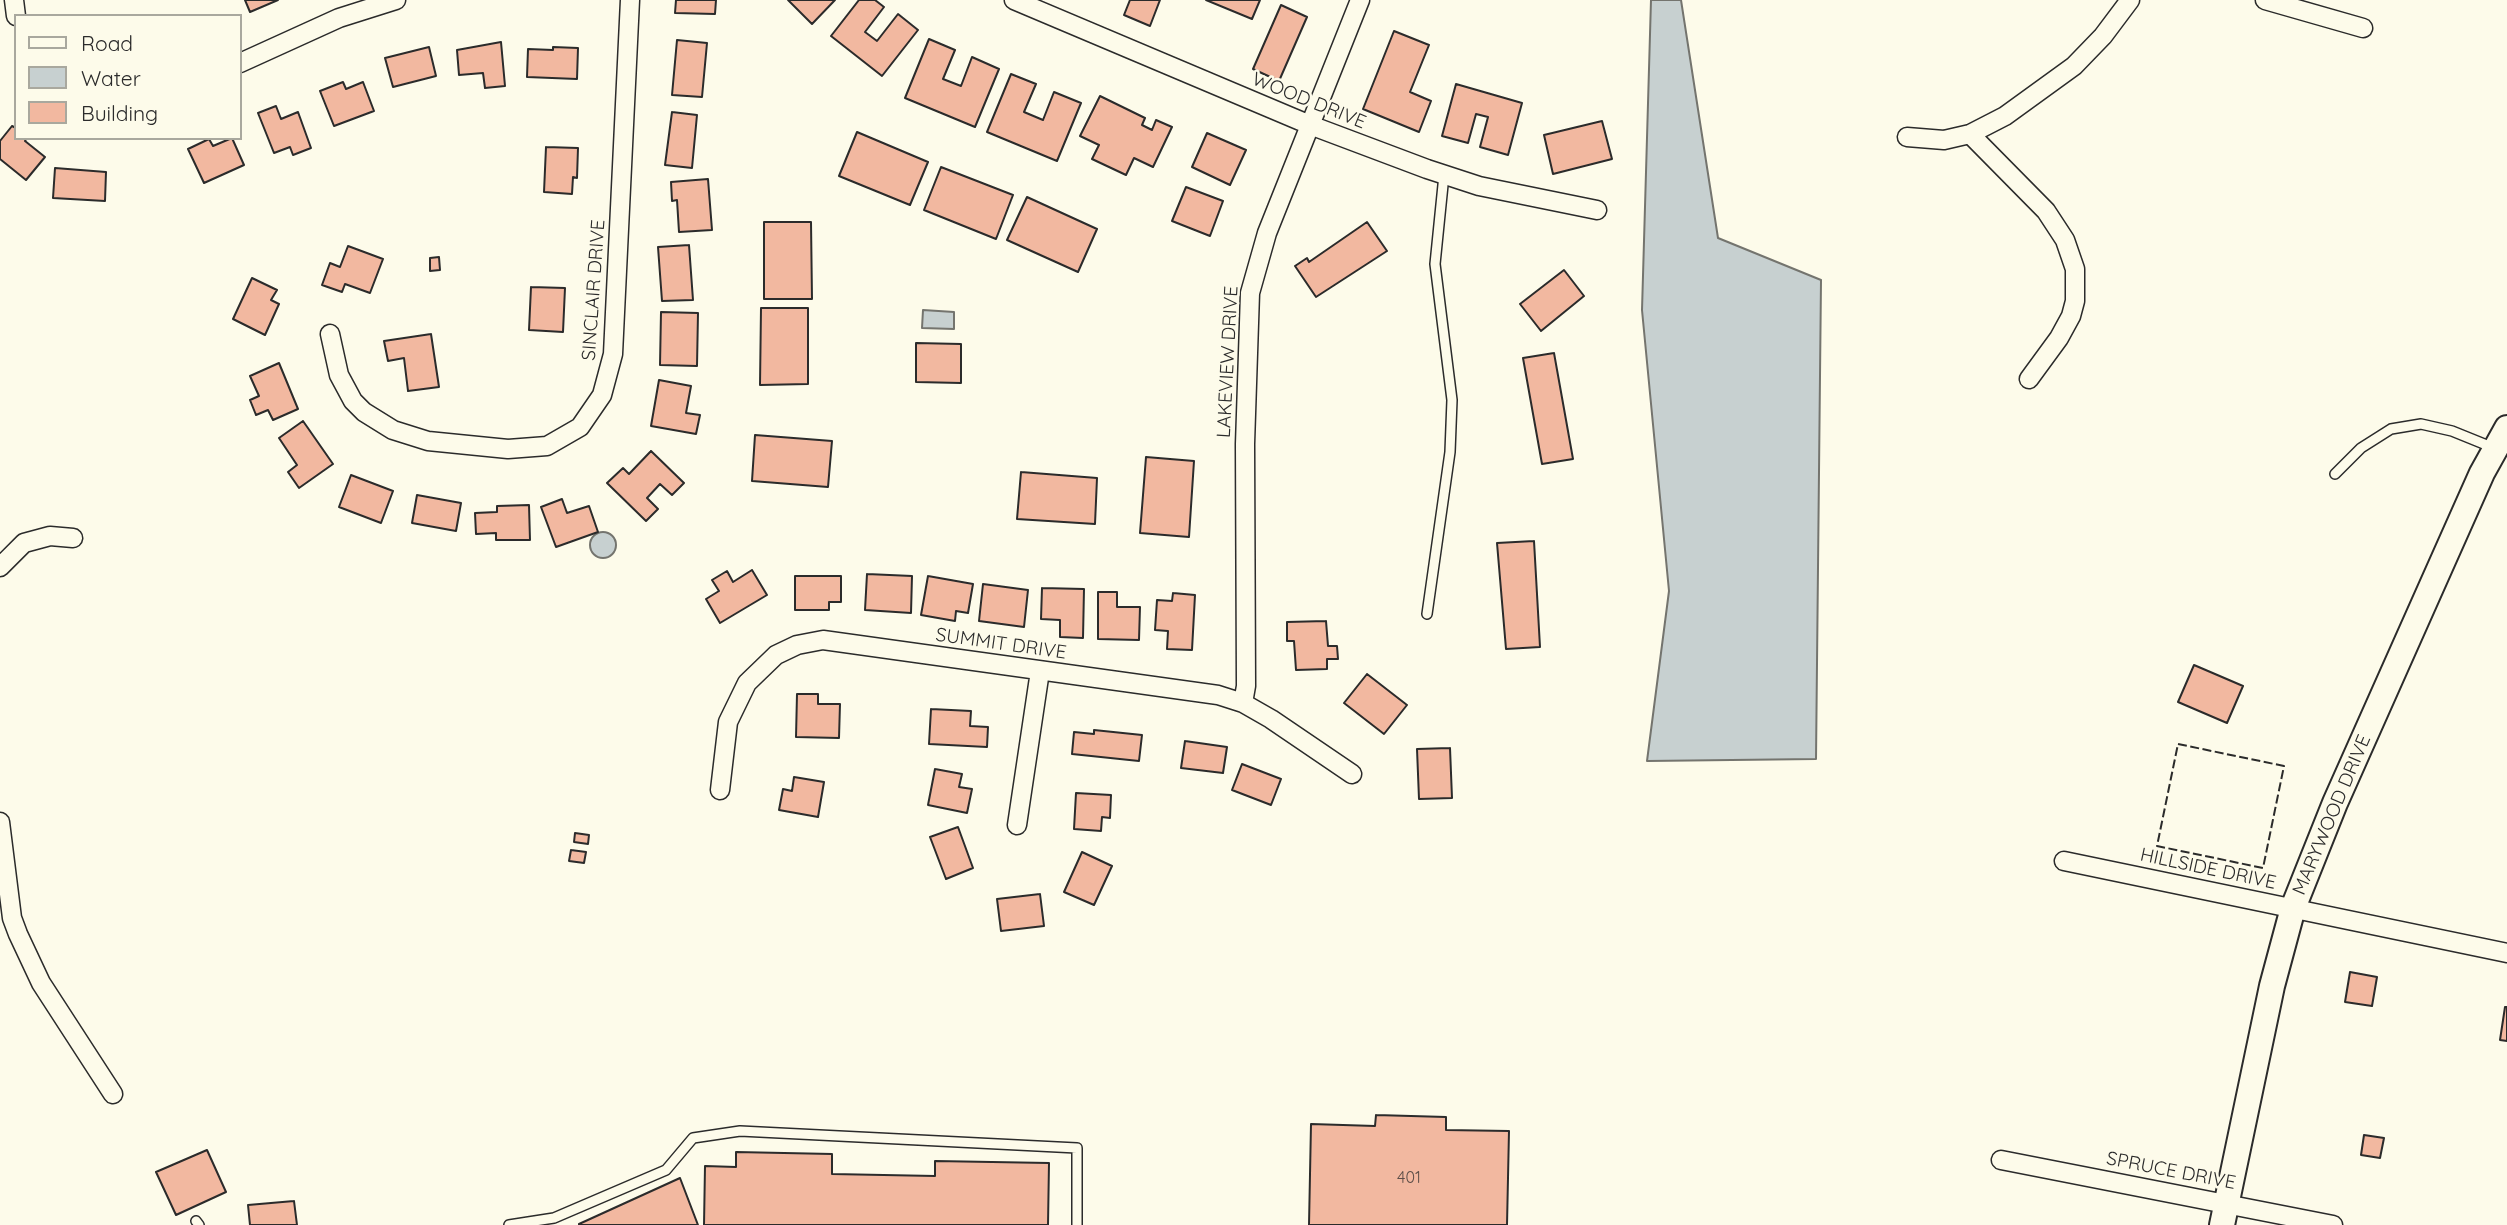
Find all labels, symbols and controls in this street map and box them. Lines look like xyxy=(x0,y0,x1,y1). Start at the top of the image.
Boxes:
legend xyxy=(14,14,242,140)
text: Road xyxy=(81,30,133,56)
text: Water xyxy=(81,65,141,91)
street label: WOOD DRIVE xyxy=(1249,68,1369,134)
text: Building xyxy=(81,100,158,126)
street label: SINCLAIR DRIVE xyxy=(578,219,610,361)
street label: LAKEVIEW DRIVE xyxy=(1213,285,1243,439)
street label: SUMMIT DRIVE xyxy=(934,624,1068,664)
street label: MARYWOOD DRIVE xyxy=(2288,731,2376,899)
street label: HILLSIDE DRIVE xyxy=(2138,843,2278,895)
street label: SPRUCE DRIVE xyxy=(2104,1147,2238,1195)
house number: 401 xyxy=(1397,1168,1421,1188)

